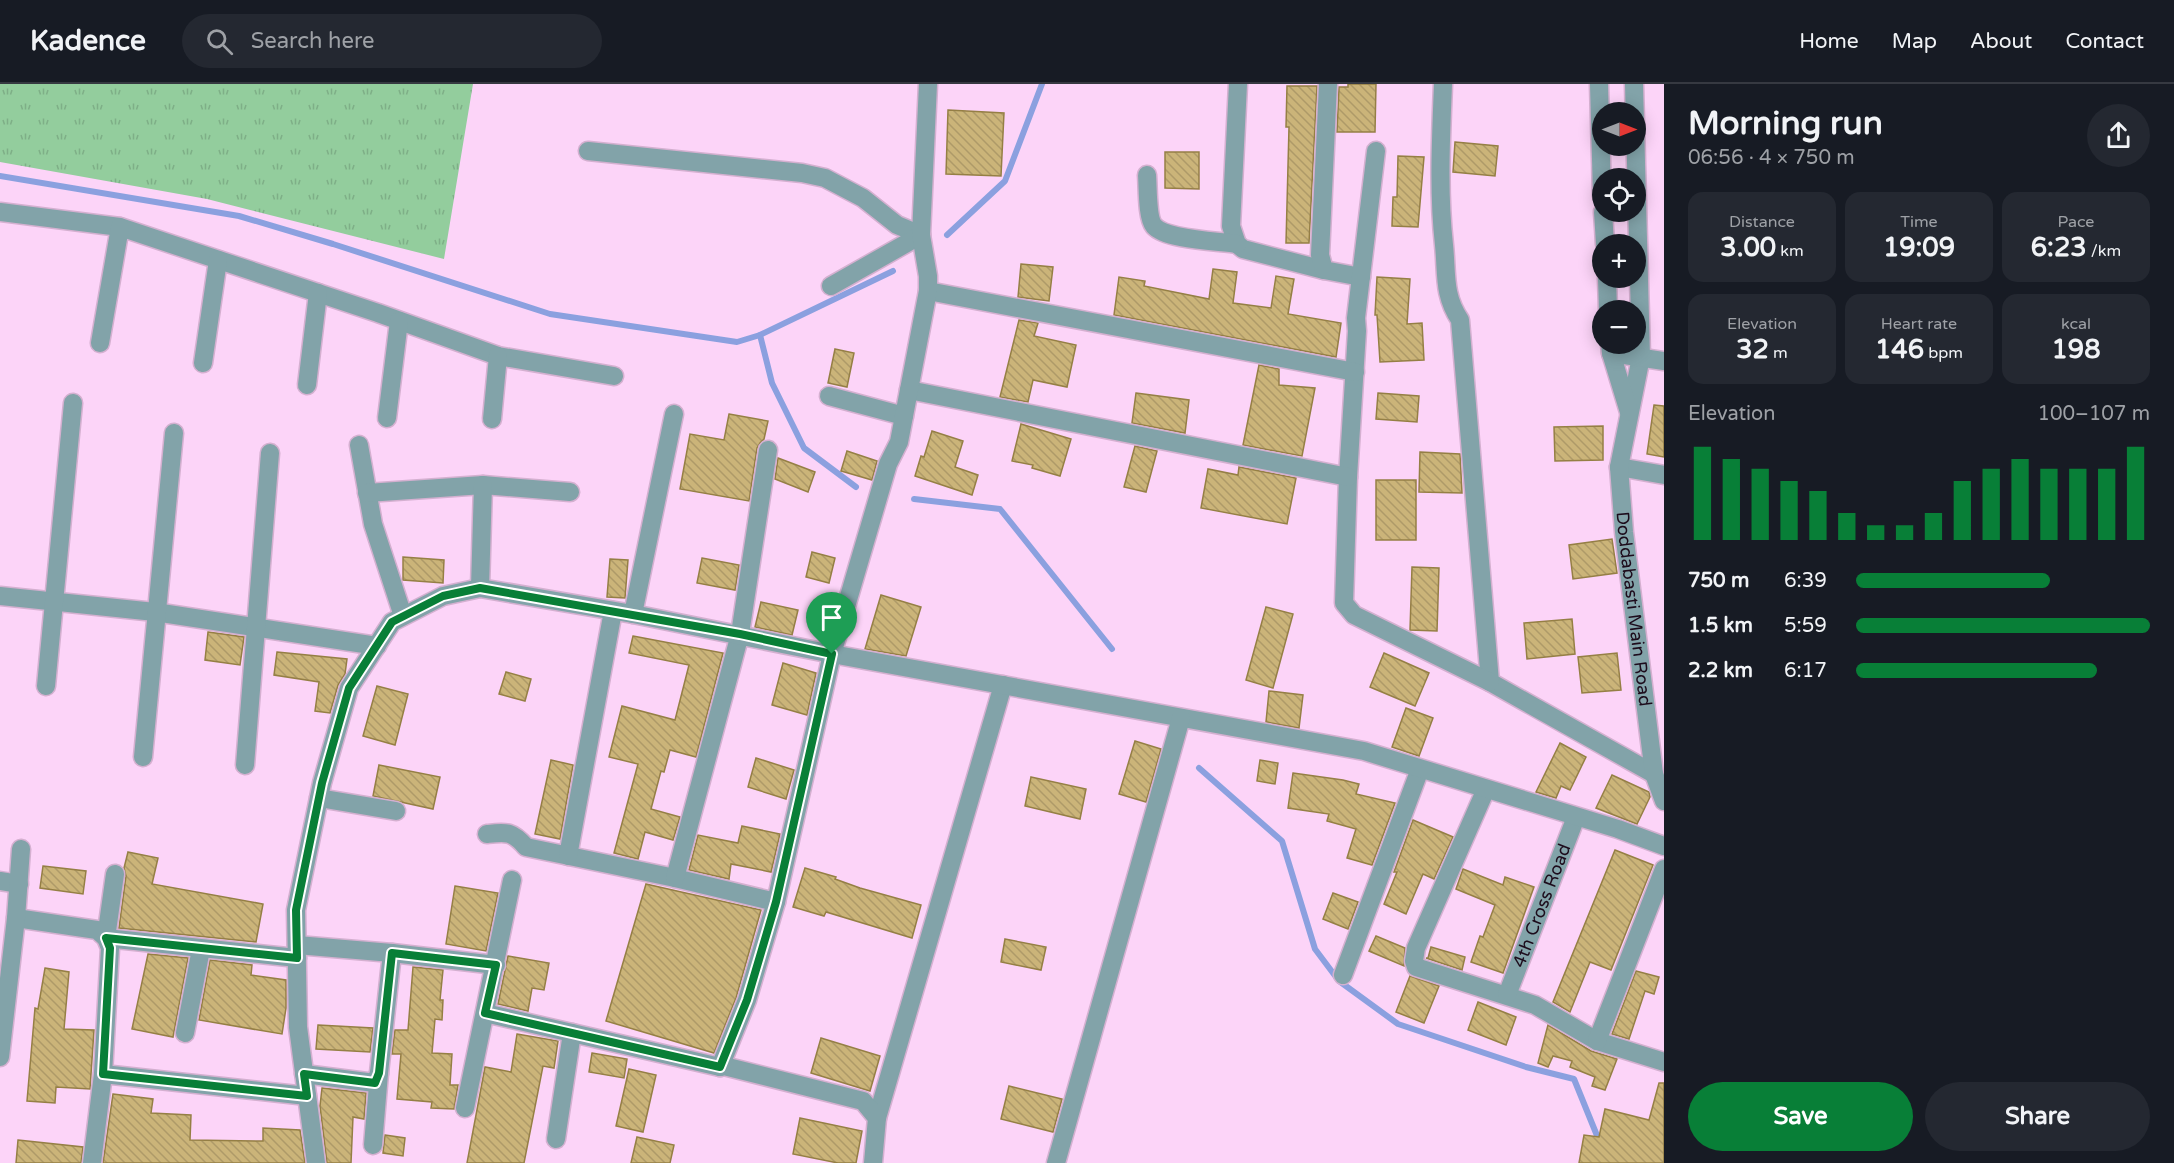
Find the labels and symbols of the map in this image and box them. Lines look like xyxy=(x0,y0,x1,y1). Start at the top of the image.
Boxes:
north arrow xyxy=(1592,102,1646,156)
street label: Doddabasti Main Road xyxy=(1611,511,1657,708)
pin xyxy=(806,592,857,654)
street label: 4th Cross Road xyxy=(1508,840,1576,971)

